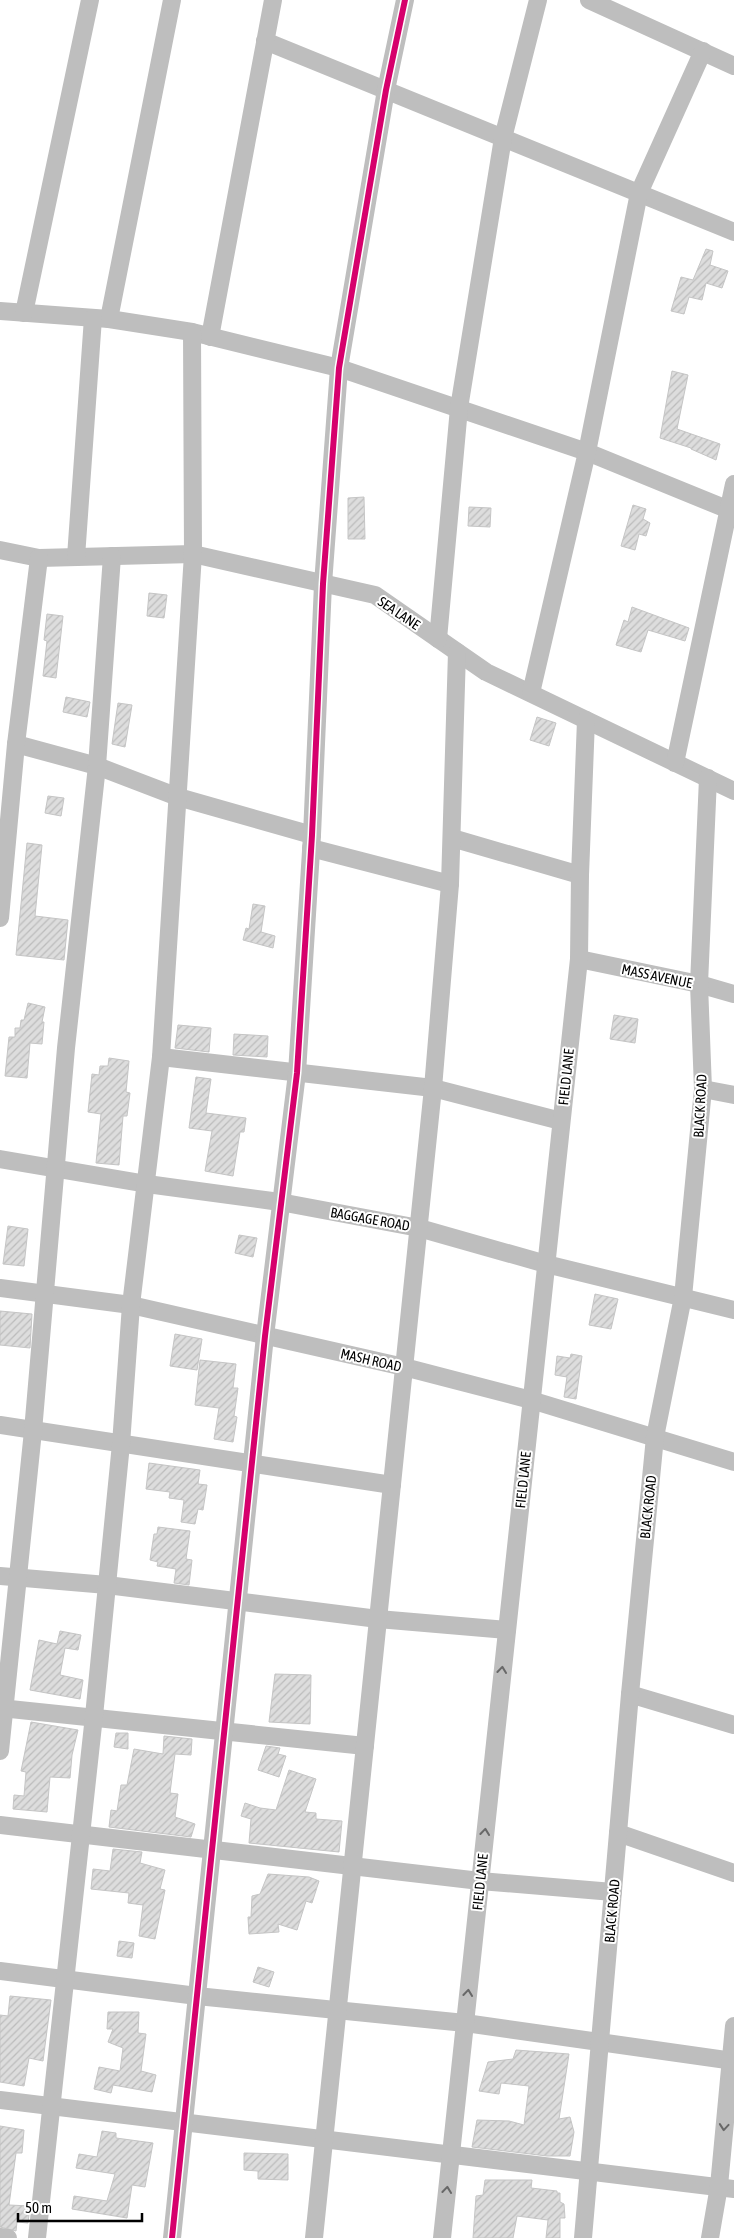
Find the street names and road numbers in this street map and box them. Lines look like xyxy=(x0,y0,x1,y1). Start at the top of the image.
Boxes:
street label: SEA LANE xyxy=(375,593,423,633)
street label: MASS AVENUE xyxy=(620,961,694,991)
street label: FIELD LANE xyxy=(555,1048,577,1106)
street label: BLACK ROAD xyxy=(690,1074,710,1138)
street label: BAGGAGE ROAD xyxy=(329,1204,411,1234)
street label: MASH ROAD xyxy=(339,1345,403,1375)
street label: FIELD LANE xyxy=(512,1451,534,1509)
street label: BLACK ROAD xyxy=(637,1474,659,1540)
street label: FIELD LANE xyxy=(469,1853,491,1911)
street label: BLACK ROAD xyxy=(601,1878,623,1943)

